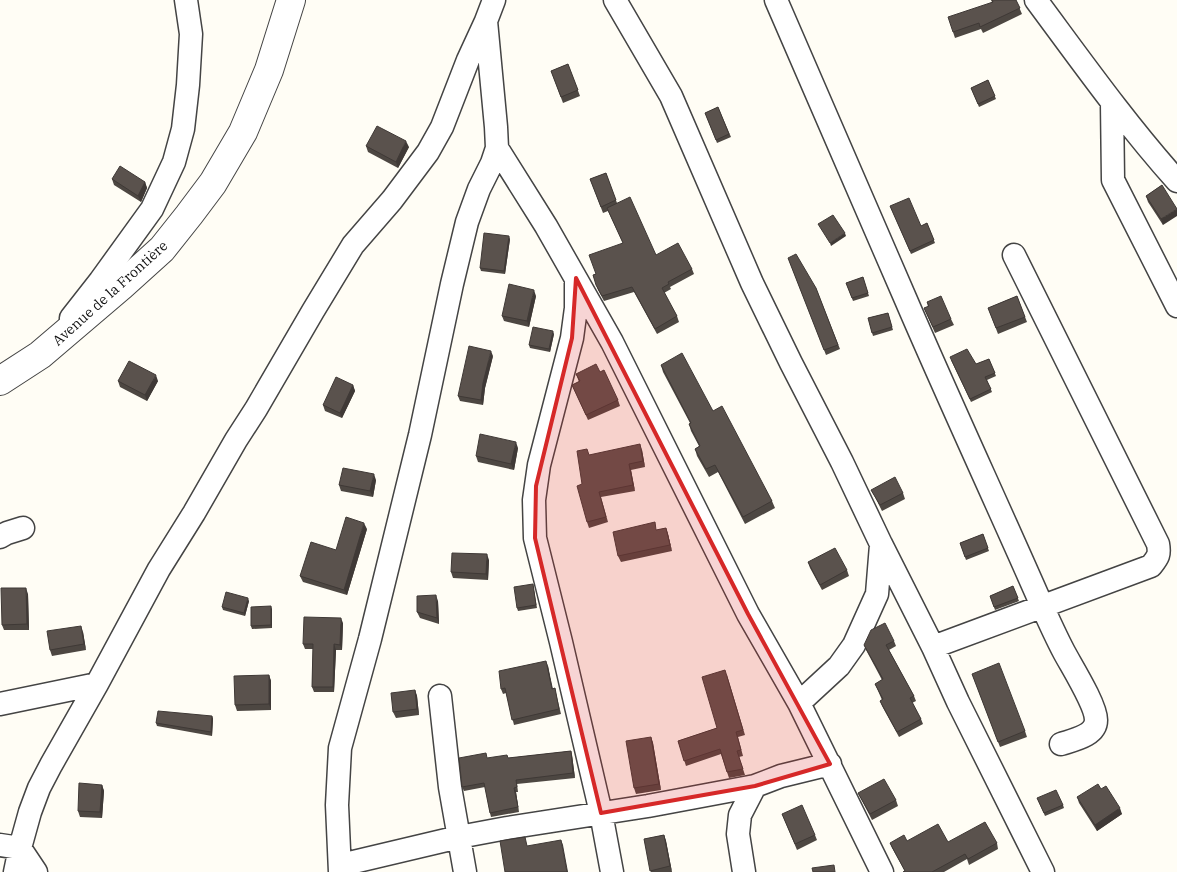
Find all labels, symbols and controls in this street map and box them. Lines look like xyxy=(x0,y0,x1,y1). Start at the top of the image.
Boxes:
street label: Avenue de la Frontière xyxy=(49,237,171,349)

